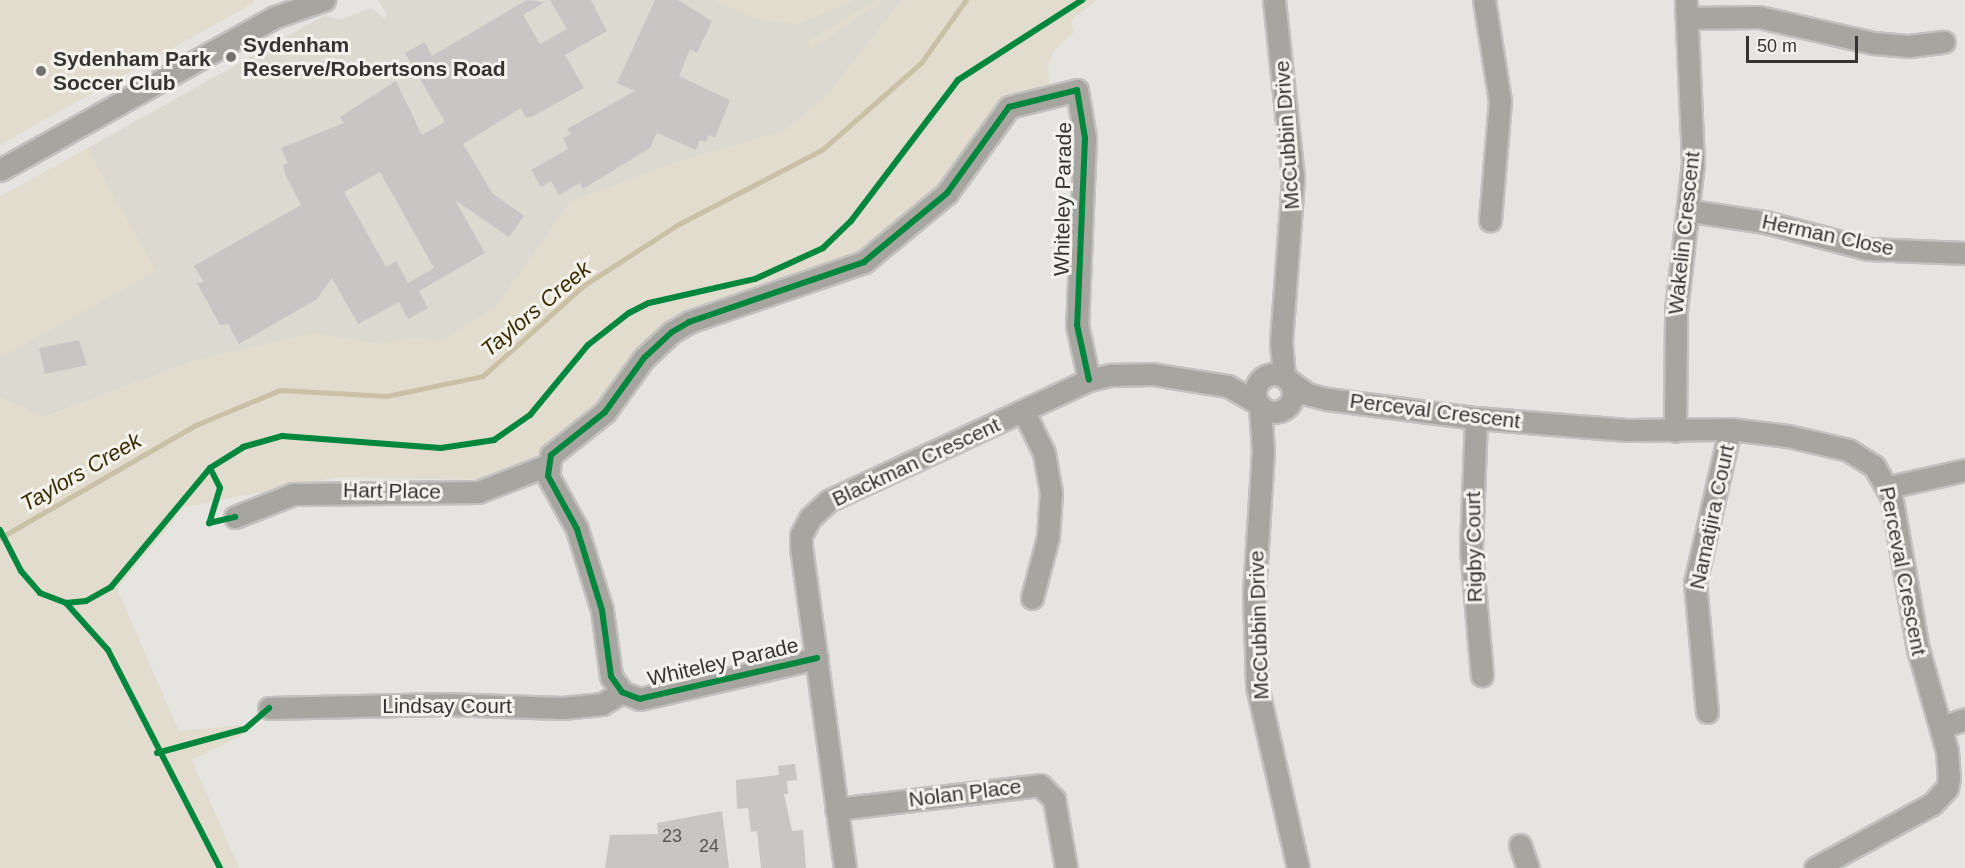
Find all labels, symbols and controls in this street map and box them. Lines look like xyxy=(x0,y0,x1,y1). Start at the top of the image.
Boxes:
scale bar xyxy=(1749,24,1862,62)
place label: Sydenham Reserve/Robertsons Road xyxy=(243,32,506,82)
text: 50 m xyxy=(1757,36,1797,56)
place label: Sydenham Park Soccer Club xyxy=(53,46,211,96)
marker: Sydenham Reserve/Robertsons Road xyxy=(224,50,238,64)
street label: McCubbin Drive xyxy=(1269,60,1305,210)
marker: Sydenham Park Soccer Club xyxy=(34,64,48,78)
street label: Whiteley Parade xyxy=(1049,122,1077,276)
street label: Wakelin Crescent xyxy=(1663,150,1705,316)
street label: Herman Close xyxy=(1760,209,1896,261)
water label: Taylors Creek xyxy=(476,256,596,362)
street label: Perceval Crescent xyxy=(1348,388,1522,434)
street label: Blackman Crescent xyxy=(828,412,1004,512)
water label: Taylors Creek xyxy=(16,427,146,517)
street label: Namatjira Court xyxy=(1684,442,1740,592)
street label: Hart Place xyxy=(343,478,441,504)
street label: Perceval Crescent xyxy=(1874,484,1932,658)
street label: Rigby Court xyxy=(1460,491,1488,603)
street label: McCubbin Drive xyxy=(1244,550,1274,700)
street label: Whiteley Parade xyxy=(645,632,801,692)
street label: Lindsay Court xyxy=(382,693,512,719)
street label: Nolan Place xyxy=(907,774,1023,812)
house number: 23 xyxy=(662,825,682,847)
house number: 24 xyxy=(699,835,719,857)

